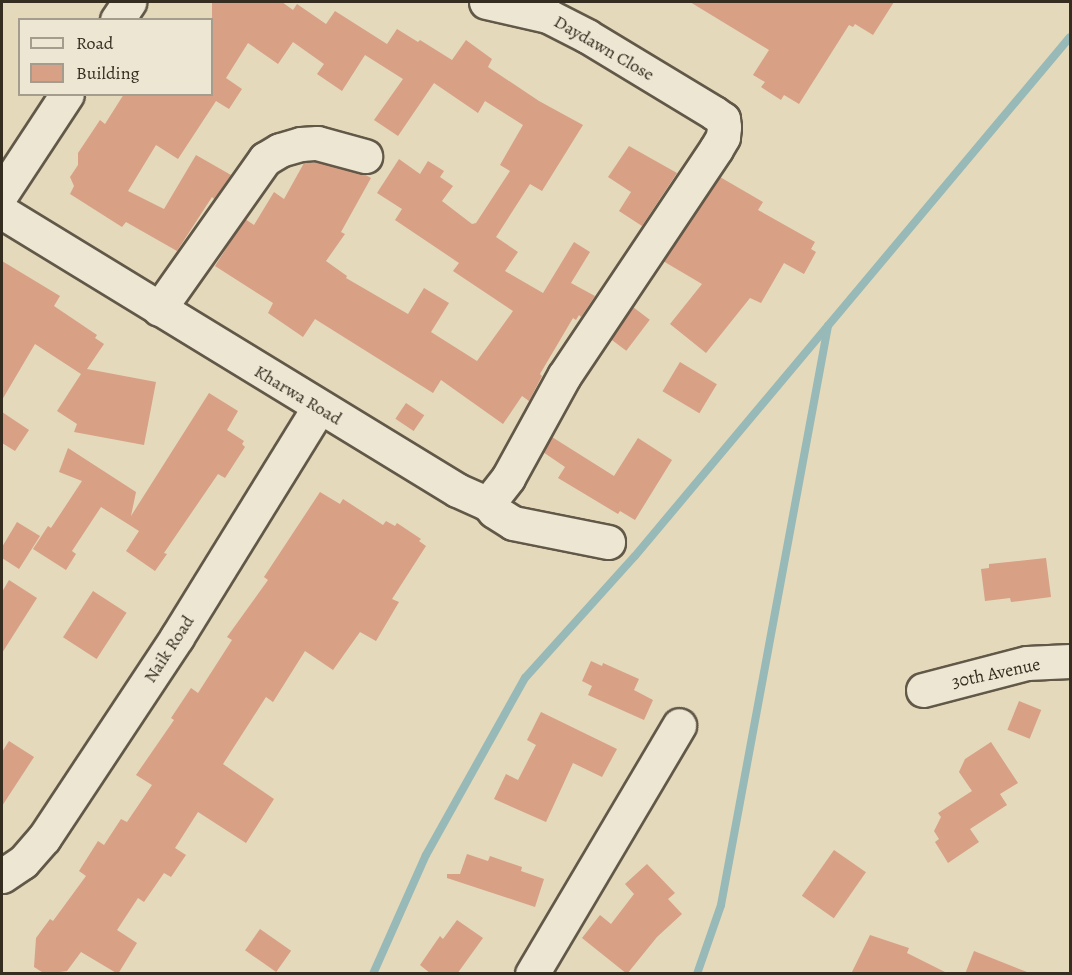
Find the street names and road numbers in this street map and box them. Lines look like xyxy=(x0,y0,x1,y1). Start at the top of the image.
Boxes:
street label: Daydawn Close xyxy=(550,11,658,85)
street label: Kharwa Road xyxy=(250,360,346,430)
street label: Naik Road xyxy=(139,611,199,687)
street label: 30th Avenue xyxy=(950,653,1042,693)

